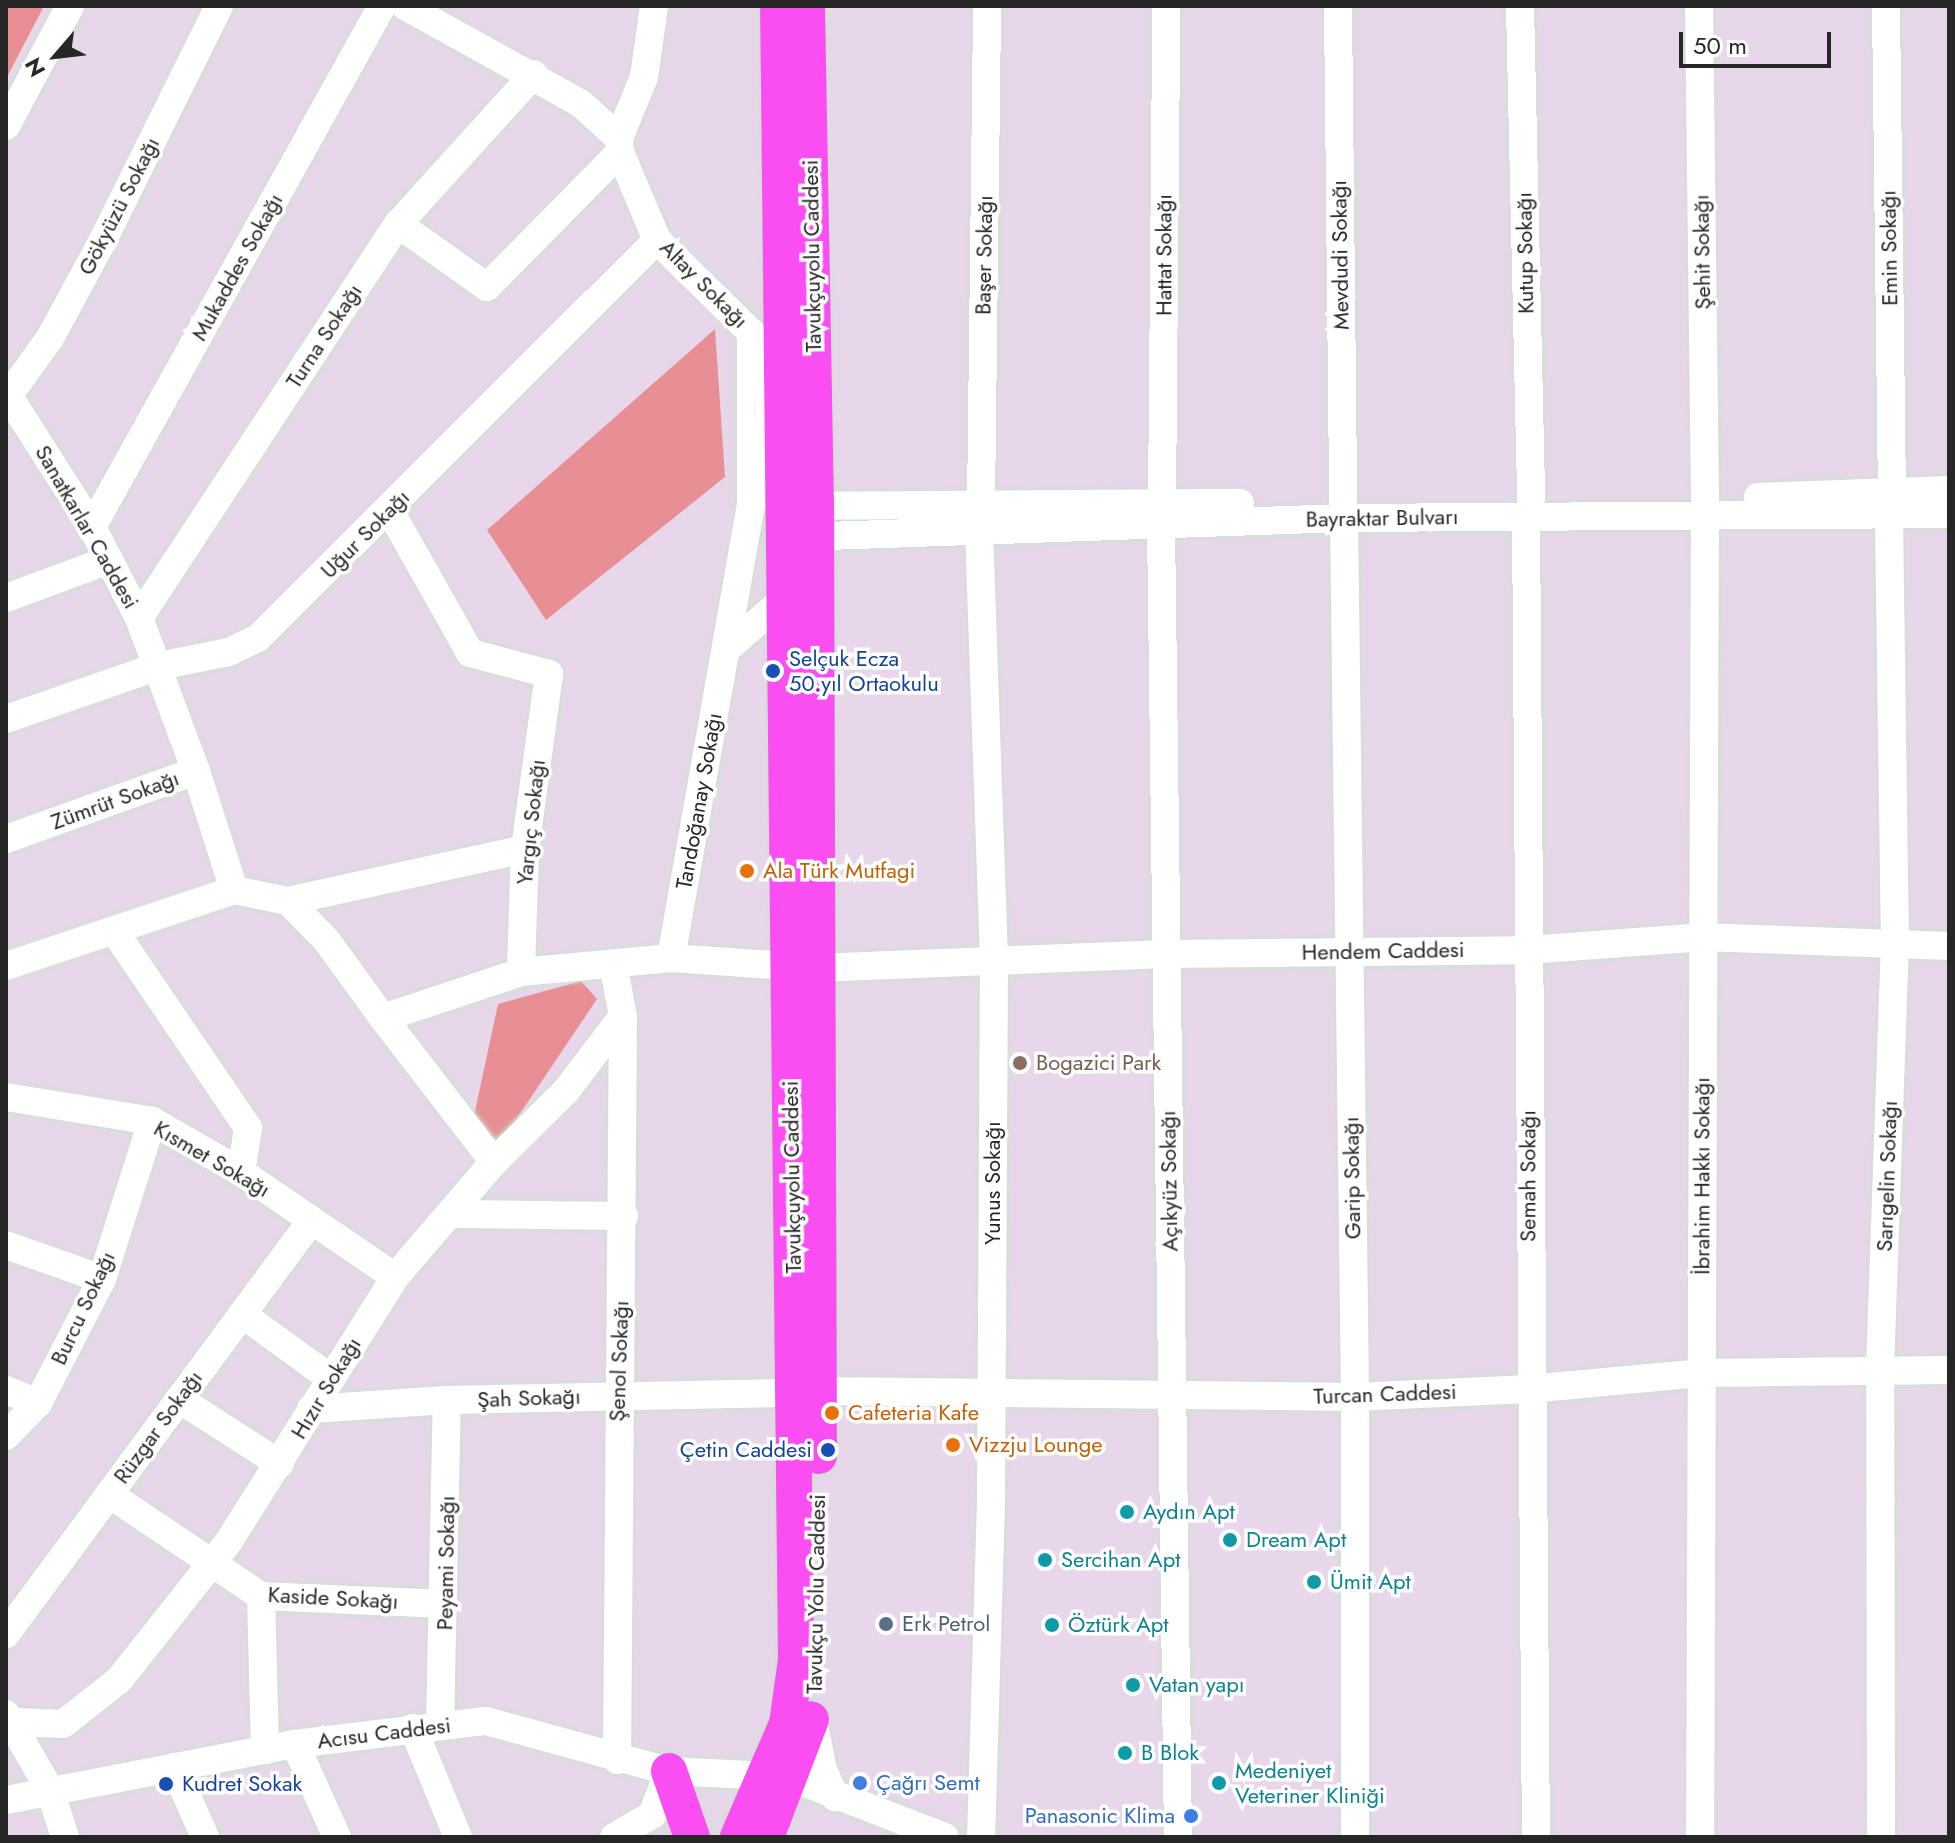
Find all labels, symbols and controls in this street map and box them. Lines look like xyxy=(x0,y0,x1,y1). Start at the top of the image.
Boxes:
north arrow xyxy=(16,16,96,96)
scale bar xyxy=(1683,16,1835,66)
text: 50 m xyxy=(1693,28,1747,63)
text: N xyxy=(17,52,53,82)
street label: Gökyüzü Sokağı xyxy=(73,133,165,279)
street label: Tavukçuyolu Caddesi xyxy=(797,160,827,352)
street label: Mevdudi Sokağı xyxy=(1325,180,1355,330)
street label: Mukaddes Sokağı xyxy=(186,189,288,345)
street label: Emin Sokağı xyxy=(1875,190,1903,306)
street label: Kutup Sokağı xyxy=(1511,192,1539,314)
street label: Hattat Sokağı xyxy=(1151,194,1177,316)
street label: Şehit Sokağı xyxy=(1688,194,1716,310)
street label: Başer Sokağı xyxy=(970,195,998,315)
street label: Altay Sokağı xyxy=(654,234,754,334)
street label: Turna Sokağı xyxy=(281,279,367,393)
street label: Sanatkarlar Caddesi xyxy=(29,441,145,613)
street label: Uğur Sokağı xyxy=(315,484,415,584)
street label: Bayraktar Bulvarı xyxy=(1305,503,1459,533)
place label: Selçuk Ecza 50.yıl Ortaokulu xyxy=(789,645,939,696)
marker: Selçuk Ecza 50.yıl Ortaokulu xyxy=(764,662,782,680)
street label: Tandoğanay Sokağı xyxy=(670,711,728,891)
street label: Yargıç Sokağı xyxy=(511,758,551,886)
street label: Zümrüt Sokağı xyxy=(47,765,183,835)
place label: Ala Türk Mutfagi xyxy=(763,858,915,884)
marker: Ala Türk Mutfagi xyxy=(738,862,756,880)
street label: Hendem Caddesi xyxy=(1301,936,1465,966)
place label: Bogazici Park xyxy=(1036,1050,1161,1076)
marker: Bogazici Park xyxy=(1011,1054,1029,1072)
street label: İbrahim Hakkı Sokağı xyxy=(1689,1077,1715,1275)
street label: Tavukçuyolu Caddesi xyxy=(777,1081,807,1273)
street label: Sarıgelin Sokağı xyxy=(1871,1100,1903,1252)
street label: Açıkyüz Sokağı xyxy=(1155,1110,1183,1252)
street label: Semah Sokağı xyxy=(1515,1110,1541,1242)
street label: Kısmet Sokağı xyxy=(149,1115,275,1203)
street label: Garip Sokağı xyxy=(1338,1116,1366,1240)
street label: Yunus Sokağı xyxy=(980,1121,1006,1245)
street label: Burcu Sokağı xyxy=(45,1247,121,1369)
street label: Şenol Sokağı xyxy=(604,1300,634,1422)
street label: Hızır Sokağı xyxy=(285,1332,367,1444)
street label: Rüzgar Sokağı xyxy=(108,1365,208,1489)
street label: Turcan Caddesi xyxy=(1313,1378,1457,1410)
street label: Şah Sokağı xyxy=(477,1383,581,1413)
place label: Cafeteria Kafe xyxy=(848,1400,979,1426)
marker: Cafeteria Kafe xyxy=(823,1404,841,1422)
place label: Vizzju Lounge xyxy=(969,1432,1103,1458)
marker: Vizzju Lounge xyxy=(944,1436,962,1454)
place label: Çetin Caddesi xyxy=(680,1437,812,1463)
marker: Çetin Caddesi xyxy=(819,1441,837,1459)
street label: Tavukçu Yolu Caddesi xyxy=(801,1494,831,1694)
street label: Peyami Sokağı xyxy=(432,1495,460,1631)
place label: Aydın Apt xyxy=(1143,1499,1235,1525)
marker: Aydın Apt xyxy=(1118,1503,1136,1521)
place label: Dream Apt xyxy=(1246,1527,1346,1553)
marker: Dream Apt xyxy=(1221,1531,1239,1549)
place label: Sercihan Apt xyxy=(1061,1547,1180,1573)
marker: Sercihan Apt xyxy=(1036,1551,1054,1569)
place label: Ümit Apt xyxy=(1330,1569,1411,1595)
marker: Ümit Apt xyxy=(1305,1573,1323,1591)
street label: Kaside Sokağı xyxy=(267,1581,399,1615)
place label: Erk Petrol xyxy=(902,1611,990,1637)
place label: Öztürk Apt xyxy=(1068,1612,1168,1638)
marker: Erk Petrol xyxy=(877,1615,895,1633)
marker: Öztürk Apt xyxy=(1043,1616,1061,1634)
place label: Vatan yapı xyxy=(1149,1672,1244,1698)
marker: Vatan yapı xyxy=(1124,1676,1142,1694)
street label: Acısu Caddesi xyxy=(316,1712,452,1754)
place label: B Blok xyxy=(1141,1740,1199,1766)
marker: B Blok xyxy=(1116,1744,1134,1762)
place label: Medeniyet Veteriner Kliniği xyxy=(1235,1757,1385,1808)
place label: Çağrı Semt xyxy=(876,1770,980,1796)
place label: Kudret Sokak xyxy=(182,1771,302,1797)
marker: Çağrı Semt xyxy=(851,1774,869,1792)
marker: Medeniyet Veteriner Kliniği xyxy=(1210,1774,1228,1792)
marker: Kudret Sokak xyxy=(157,1775,175,1793)
place label: Panasonic Klima xyxy=(1025,1803,1175,1829)
marker: Panasonic Klima xyxy=(1182,1807,1200,1825)

